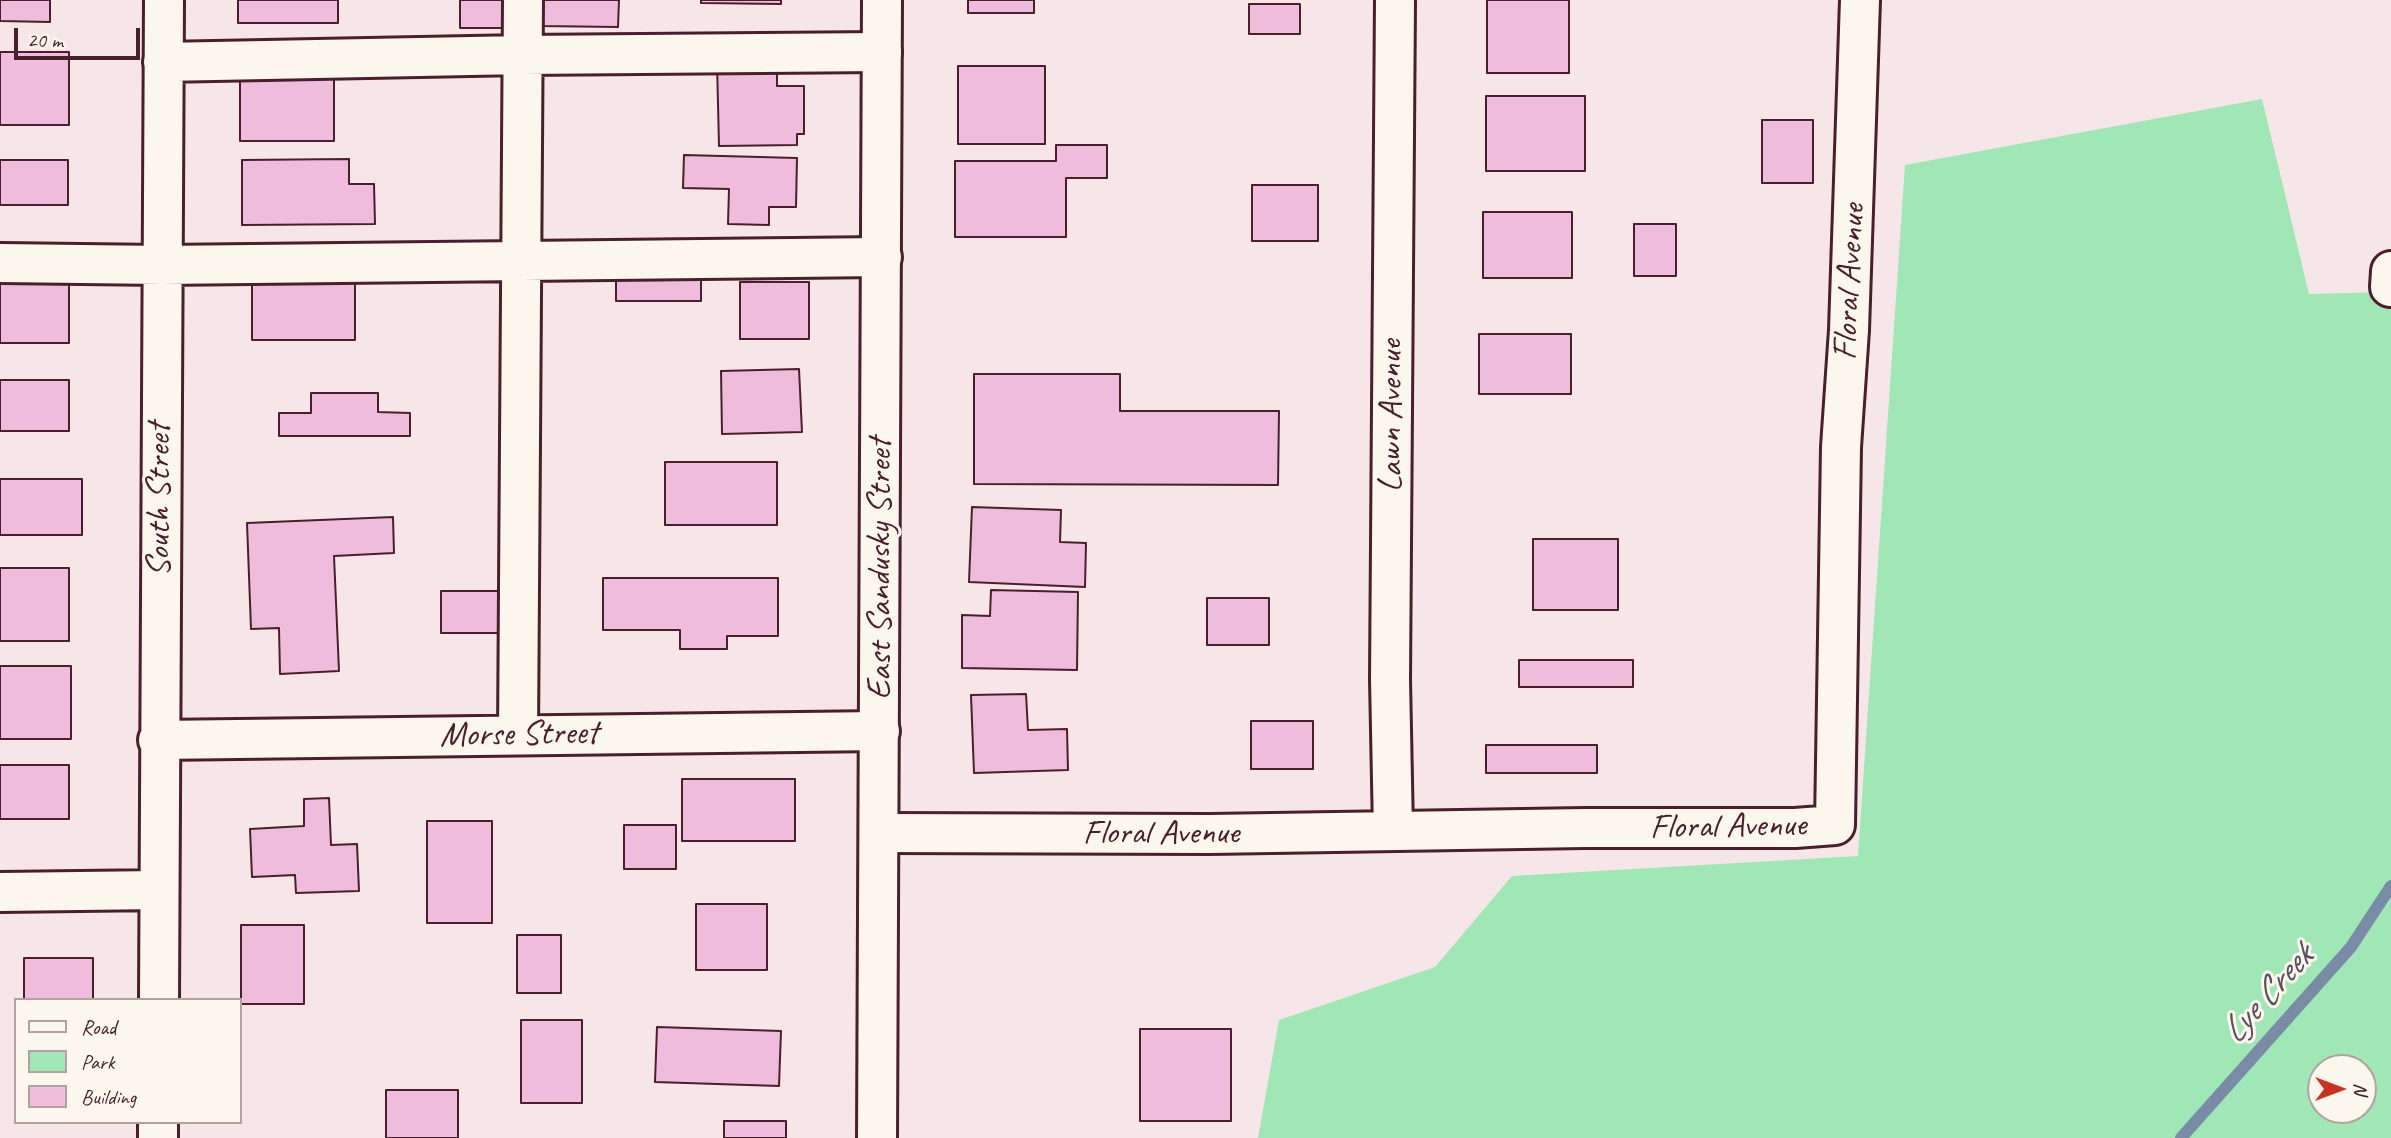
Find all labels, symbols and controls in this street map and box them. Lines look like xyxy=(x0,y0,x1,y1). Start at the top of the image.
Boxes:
scale bar xyxy=(18,14,144,58)
text: 20 m xyxy=(27,27,63,53)
street label: Floral Avenue xyxy=(1825,203,1875,361)
street label: Lawn Avenue xyxy=(1371,340,1413,492)
street label: South Street xyxy=(139,423,181,577)
street label: East Sandusky Street xyxy=(860,438,902,700)
street label: Morse Street xyxy=(440,713,598,757)
street label: Floral Avenue xyxy=(1649,805,1807,849)
street label: Floral Avenue xyxy=(1083,813,1239,855)
water label: Lye Creek xyxy=(2212,937,2324,1053)
legend xyxy=(14,998,242,1124)
text: Road xyxy=(81,1014,116,1040)
text: Park xyxy=(81,1049,114,1075)
north arrow xyxy=(2307,1054,2377,1124)
text: N xyxy=(2349,1083,2373,1095)
text: Building xyxy=(81,1084,136,1110)

